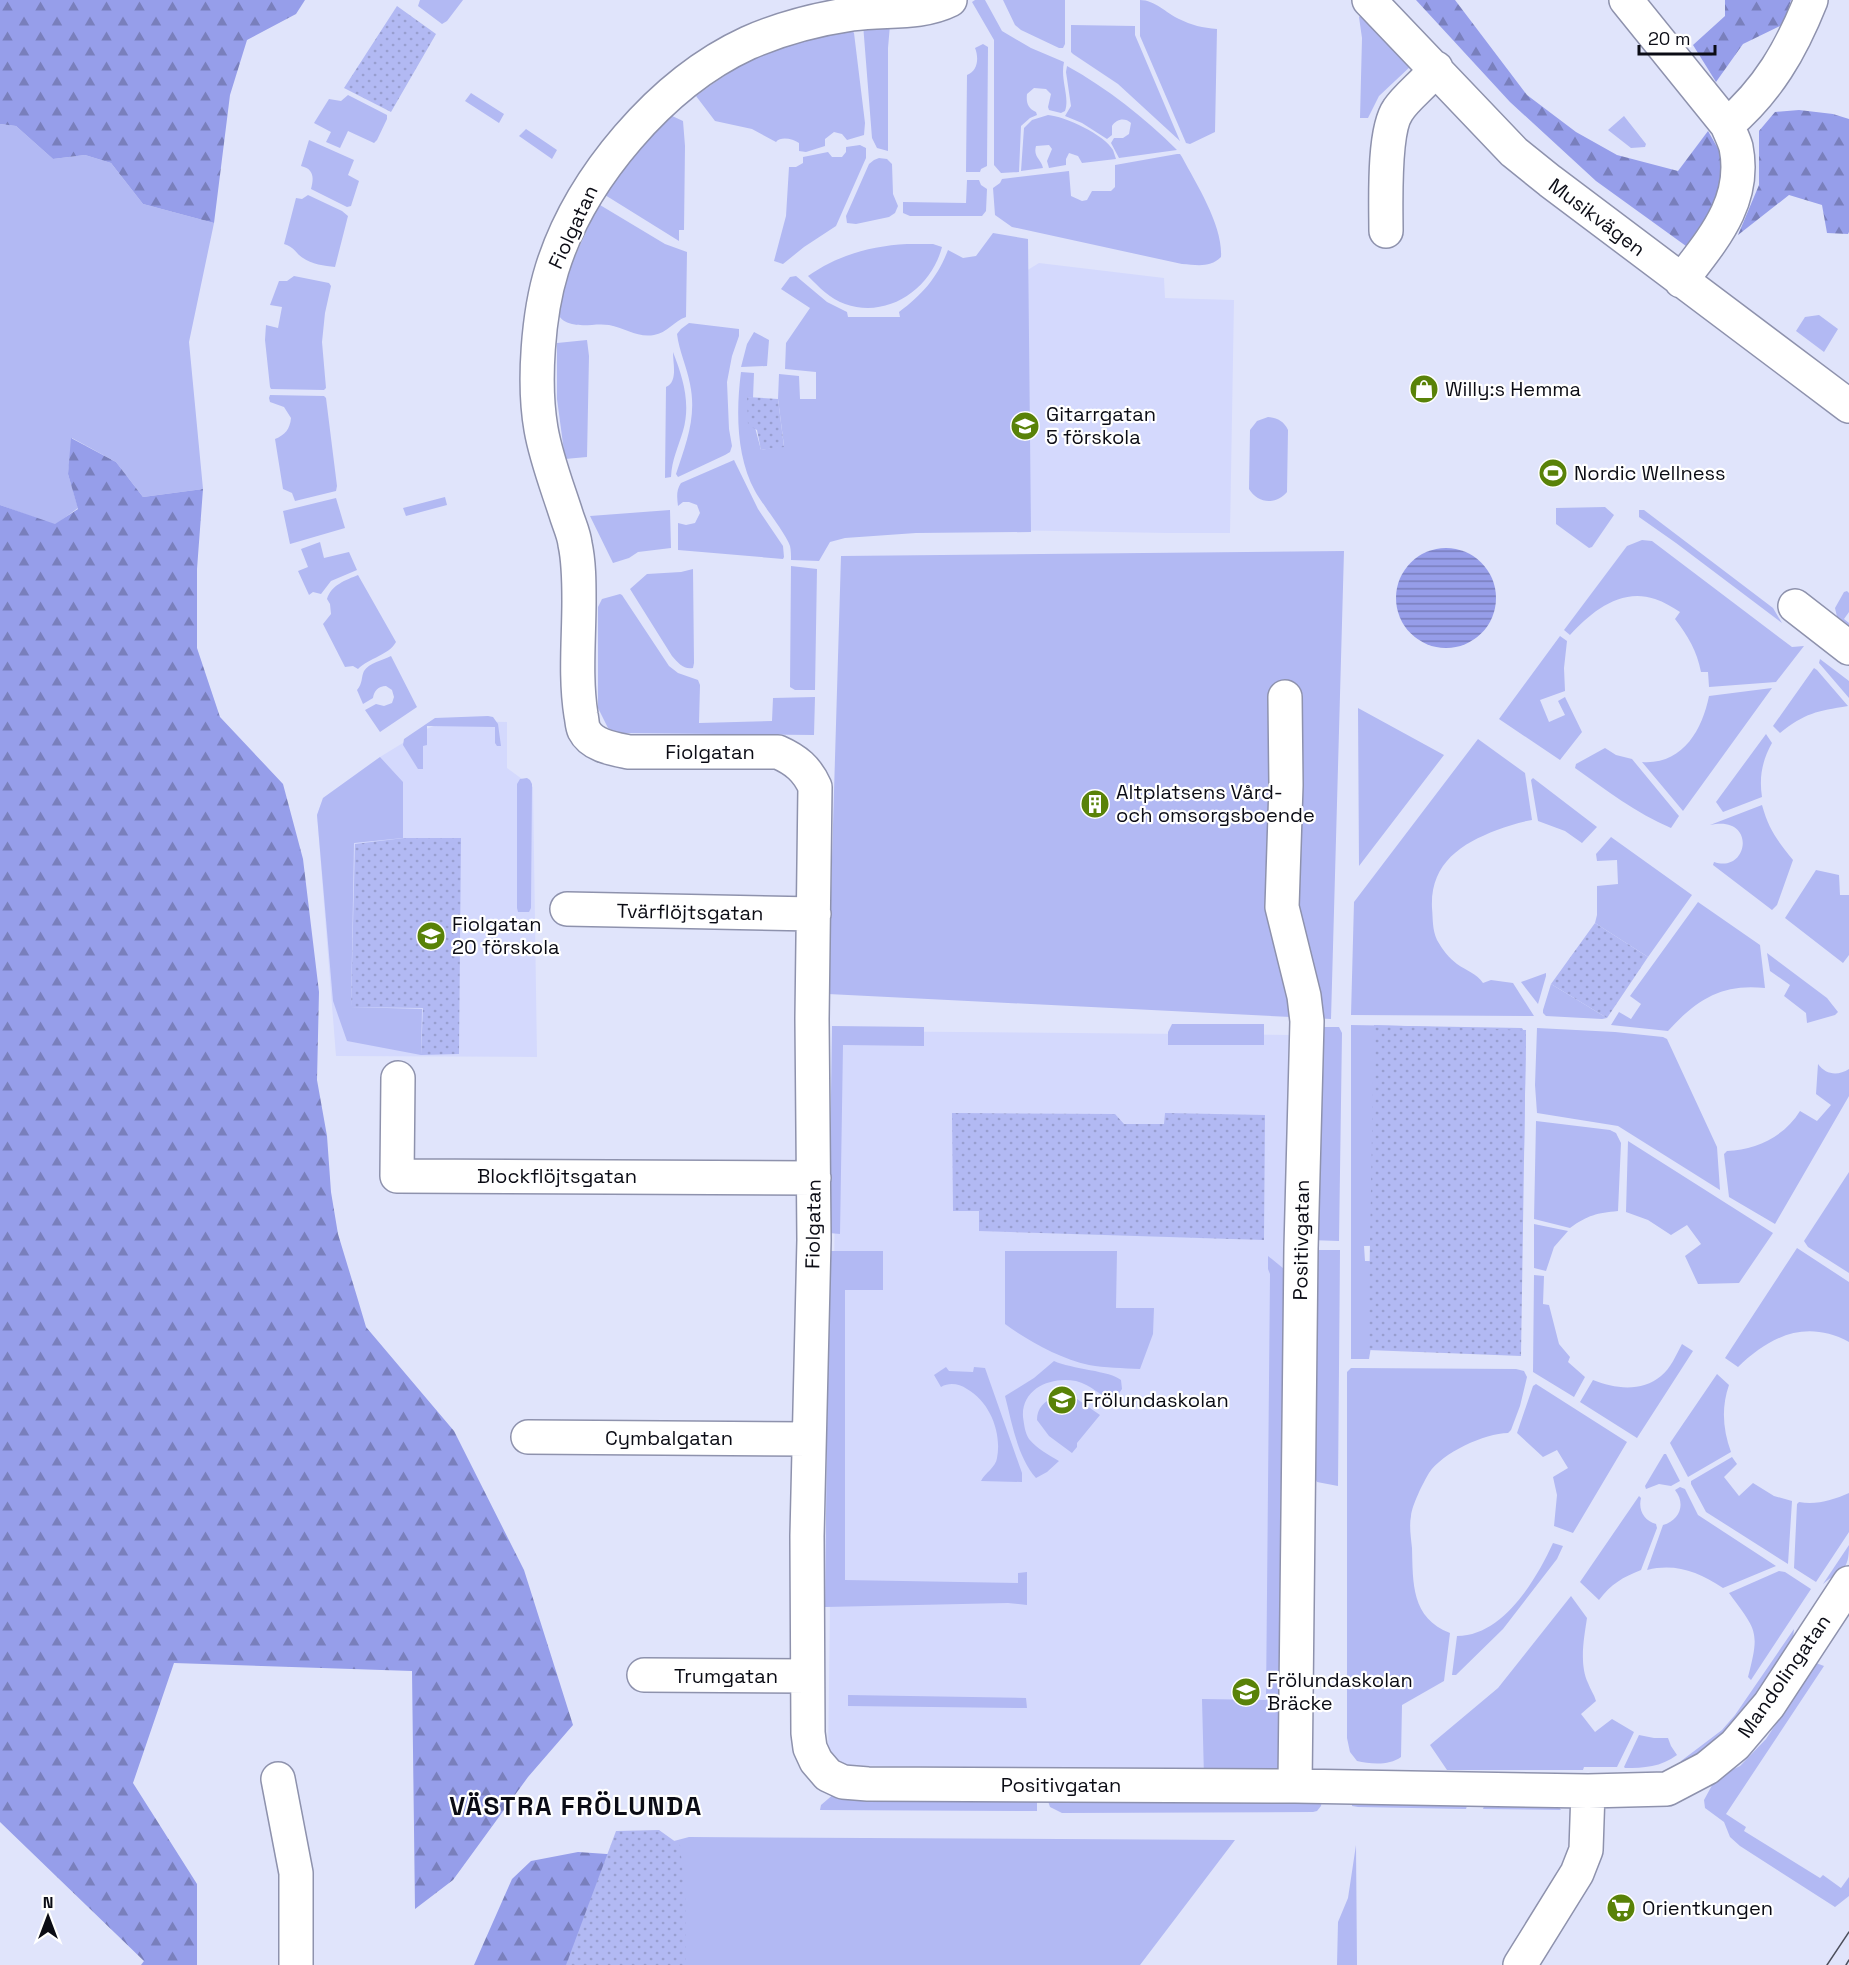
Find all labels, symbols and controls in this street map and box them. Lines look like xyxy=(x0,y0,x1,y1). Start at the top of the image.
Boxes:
scale bar xyxy=(1639,18,1716,56)
text: 20 m xyxy=(1648,27,1691,50)
street label: Musikvägen xyxy=(1543,172,1651,262)
street label: Fiolgatan xyxy=(542,181,604,273)
shop icon: Willy:s Hemma xyxy=(1408,373,1440,405)
place label: Willy:s Hemma xyxy=(1445,376,1581,402)
place label: Gitarrgatan 5 förskola xyxy=(1046,401,1156,450)
school or university icon: Gitarrgatan 5 förskola xyxy=(1009,410,1041,442)
sports icon: Nordic Wellness xyxy=(1537,457,1569,489)
place label: Nordic Wellness xyxy=(1574,460,1726,486)
street label: Fiolgatan xyxy=(665,739,755,765)
place label: Altplatsens Vård- och omsorgsboende xyxy=(1116,779,1315,828)
building icon: Altplatsens Vård- och omsorgsboende xyxy=(1079,788,1111,820)
street label: Tvärflöjtsgatan xyxy=(616,898,764,926)
place label: Fiolgatan 20 förskola xyxy=(452,911,560,960)
school or university icon: Fiolgatan 20 förskola xyxy=(415,920,447,952)
street label: Blockflöjtsgatan xyxy=(477,1163,637,1189)
street label: Fiolgatan xyxy=(799,1179,827,1269)
street label: Positivgatan xyxy=(1287,1179,1315,1301)
school or university icon: Frölundaskolan xyxy=(1046,1384,1078,1416)
place label: Frölundaskolan xyxy=(1083,1387,1229,1413)
street label: Cymbalgatan xyxy=(605,1425,733,1451)
street label: Mandolingatan xyxy=(1732,1609,1836,1743)
street label: Trumgatan xyxy=(674,1663,778,1689)
place label: Frölundaskolan Bräcke xyxy=(1267,1667,1413,1716)
school or university icon: Frölundaskolan Bräcke xyxy=(1230,1676,1262,1708)
street label: Positivgatan xyxy=(1001,1772,1121,1798)
district label: VÄSTRA FRÖLUNDA xyxy=(449,1789,703,1823)
north arrow xyxy=(18,1887,78,1947)
text: N xyxy=(43,1892,53,1913)
supermarket icon: Orientkungen xyxy=(1605,1892,1637,1924)
place label: Orientkungen xyxy=(1642,1895,1773,1921)

